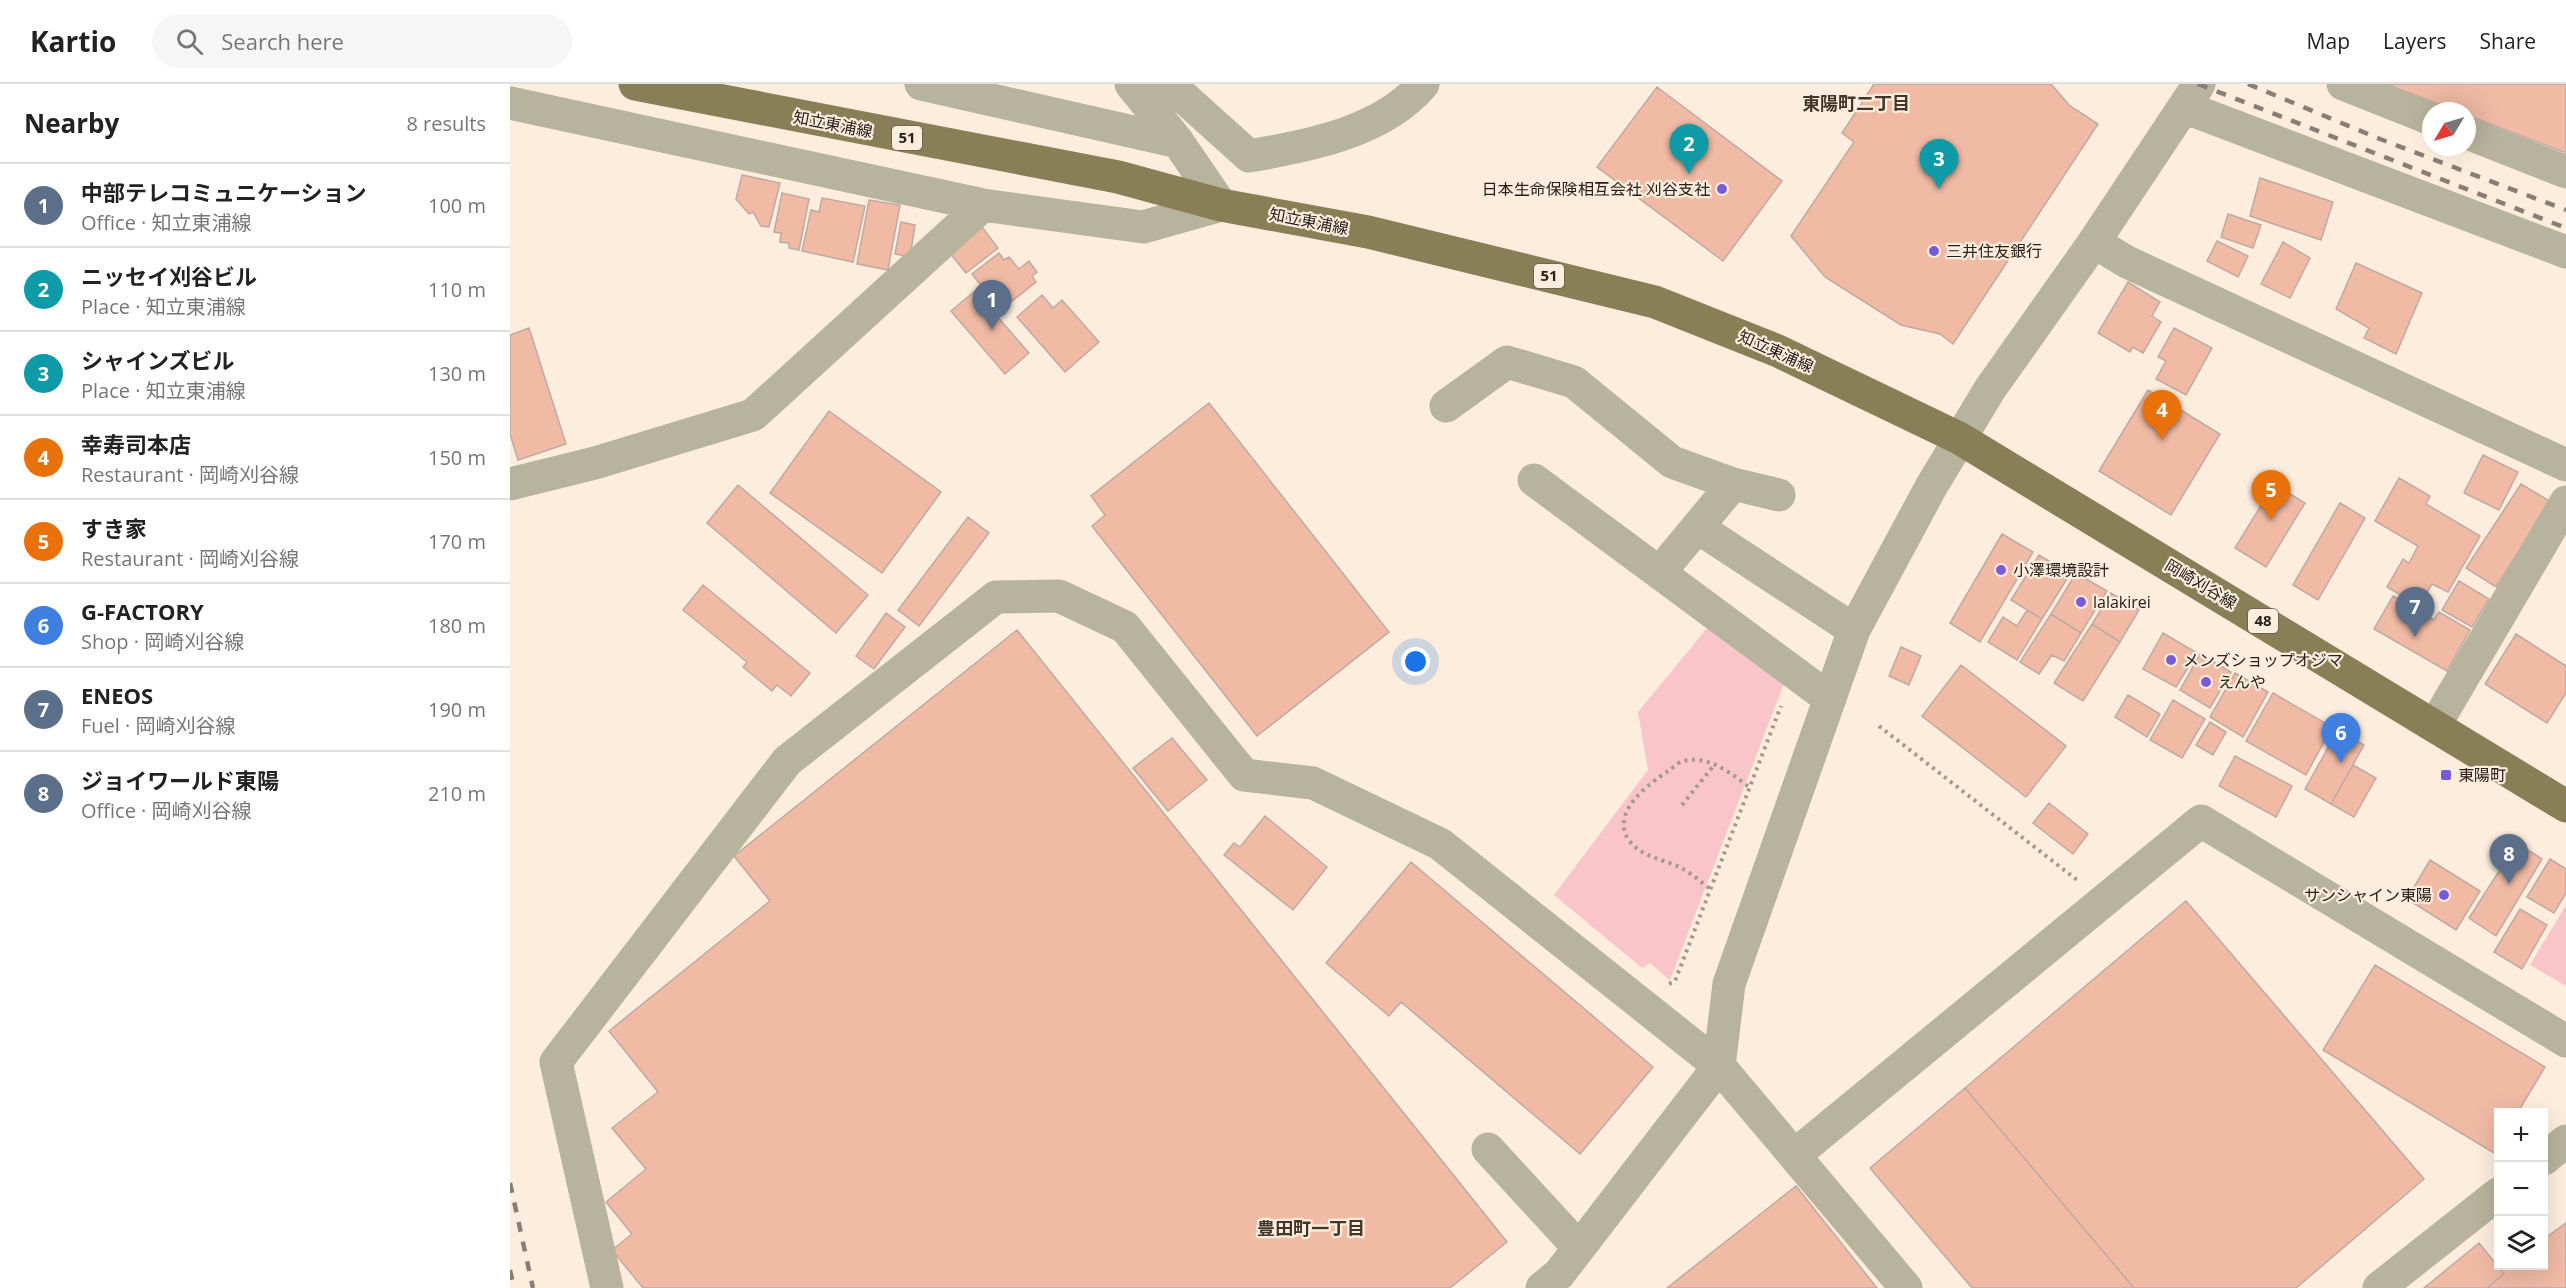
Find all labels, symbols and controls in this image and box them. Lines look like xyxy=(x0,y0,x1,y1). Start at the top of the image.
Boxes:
search box xyxy=(152,14,572,68)
text: Kartio xyxy=(30,22,116,60)
icon: search xyxy=(173,25,206,58)
text: Search here xyxy=(221,26,344,56)
text: Map xyxy=(2307,27,2350,55)
text: Layers xyxy=(2383,27,2447,55)
text: Share xyxy=(2480,27,2536,55)
district label: 東陽町二丁目 xyxy=(1802,91,1910,115)
north arrow xyxy=(2422,102,2476,156)
text: Nearby xyxy=(24,105,119,141)
street label: 知立東浦線 xyxy=(792,106,874,142)
text: 8 results xyxy=(406,110,486,137)
pin: 2 xyxy=(1670,124,1708,174)
road number: 51 xyxy=(892,126,922,150)
pin: 3 xyxy=(1920,140,1958,189)
text: 中部テレコミュニケーション xyxy=(81,177,367,207)
place label: 日本生命保険相互会社 刈谷支社 xyxy=(1482,178,1710,200)
marker: 日本生命保険相互会社 刈谷支社 xyxy=(1715,182,1729,196)
text: 1 xyxy=(38,192,49,219)
text: 100 m xyxy=(428,192,486,219)
street label: 知立東浦線 xyxy=(1268,203,1350,239)
text: Office · 知立東浦線 xyxy=(81,209,252,236)
place label: 三井住友銀行 xyxy=(1946,240,2042,262)
marker: 三井住友銀行 xyxy=(1927,244,1941,258)
text: ニッセイ刈谷ビル xyxy=(81,261,257,291)
road number: 51 xyxy=(1534,264,1564,288)
text: 2 xyxy=(38,276,49,303)
text: 110 m xyxy=(428,276,486,303)
pin: 1 xyxy=(972,280,1012,330)
text: Place · 知立東浦線 xyxy=(81,293,246,320)
street label: 知立東浦線 xyxy=(1735,325,1817,377)
text: シャインズビル xyxy=(81,345,235,375)
text: 3 xyxy=(38,360,49,387)
text: 130 m xyxy=(428,360,486,387)
text: Place · 知立東浦線 xyxy=(81,377,246,404)
pin: 4 xyxy=(2142,390,2182,440)
text: 幸寿司本店 xyxy=(81,429,191,459)
text: 4 xyxy=(38,444,49,471)
text: 150 m xyxy=(428,444,486,471)
text: Restaurant · 岡崎刈谷線 xyxy=(81,461,299,488)
pin: 5 xyxy=(2252,470,2290,520)
text: すき家 xyxy=(81,513,147,543)
text: 5 xyxy=(38,528,49,555)
text: 170 m xyxy=(428,528,486,555)
text: Restaurant · 岡崎刈谷線 xyxy=(81,545,299,572)
street label: 岡崎刈谷線 xyxy=(2161,554,2241,614)
place label: 小澤環境設計 xyxy=(2013,559,2109,581)
marker: 小澤環境設計 xyxy=(1994,563,2008,577)
pin: 7 xyxy=(2396,588,2434,637)
place label: lalakirei xyxy=(2093,591,2151,613)
marker: lalakirei xyxy=(2074,595,2088,609)
text: G-FACTORY xyxy=(81,596,204,626)
road number: 48 xyxy=(2248,609,2278,633)
text: 6 xyxy=(38,612,49,639)
text: 180 m xyxy=(428,612,486,639)
text: Shop · 岡崎刈谷線 xyxy=(81,628,244,655)
your location xyxy=(1401,647,1430,676)
place label: メンズショップオジマ xyxy=(2183,649,2343,671)
marker: メンズショップオジマ xyxy=(2164,653,2178,667)
place label: えんや xyxy=(2218,671,2266,693)
marker: えんや xyxy=(2199,675,2213,689)
text: ENEOS xyxy=(81,680,153,710)
text: 7 xyxy=(38,696,49,723)
text: 190 m xyxy=(428,696,486,723)
text: Fuel · 岡崎刈谷線 xyxy=(81,712,236,739)
pin: 6 xyxy=(2322,714,2360,763)
place label: 東陽町 xyxy=(2458,764,2506,786)
text: ジョイワールド東陽 xyxy=(81,765,279,795)
marker: 東陽町 xyxy=(2439,768,2453,782)
text: 8 xyxy=(38,780,49,807)
text: 210 m xyxy=(428,780,486,807)
text: Office · 岡崎刈谷線 xyxy=(81,797,252,824)
pin: 8 xyxy=(2490,834,2528,884)
place label: サンシャイン東陽 xyxy=(2304,884,2432,906)
marker: サンシャイン東陽 xyxy=(2437,888,2451,902)
map controls xyxy=(2494,1108,2548,1270)
button: + xyxy=(2494,1108,2548,1162)
button: − xyxy=(2494,1162,2548,1216)
district label: 豊田町一丁目 xyxy=(1257,1216,1365,1240)
button: layers xyxy=(2494,1216,2548,1270)

